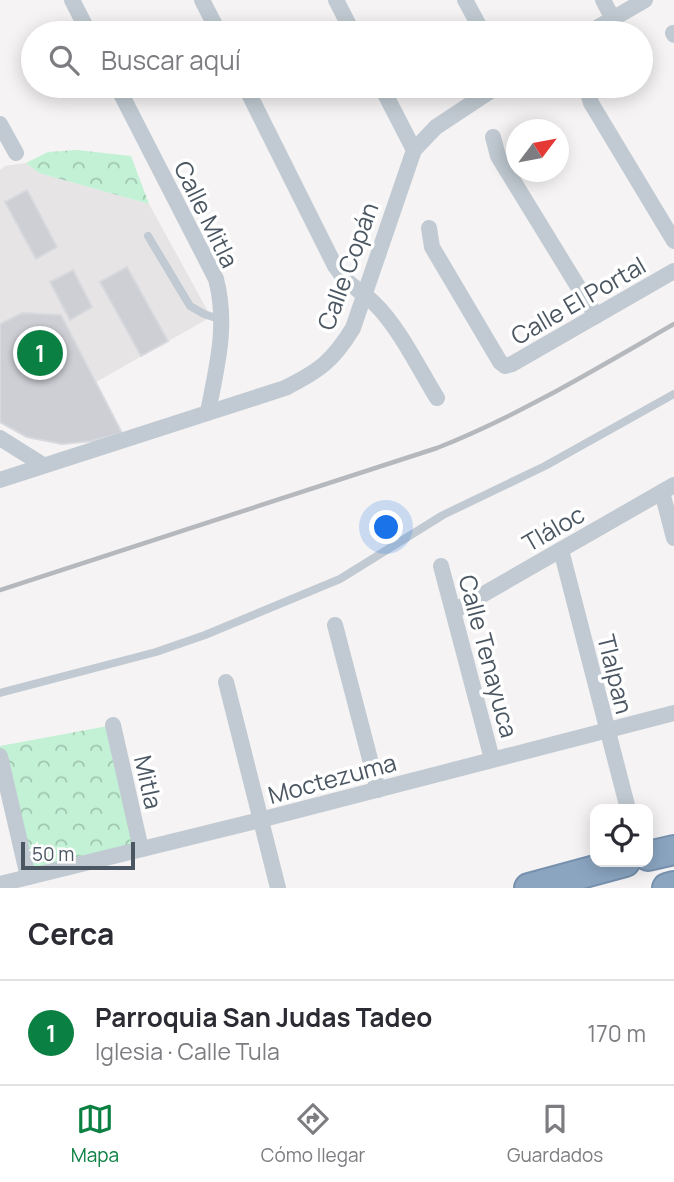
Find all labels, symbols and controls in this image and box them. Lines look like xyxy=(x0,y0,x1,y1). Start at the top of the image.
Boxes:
search box xyxy=(21,21,653,98)
icon: search xyxy=(45,41,83,79)
text: Buscar aquí xyxy=(101,42,241,78)
north arrow xyxy=(506,119,569,182)
street label: Calle Mitla xyxy=(167,155,247,273)
street label: Calle Copán xyxy=(309,198,385,334)
street label: Calle El Portal xyxy=(505,248,651,352)
pin: 1 xyxy=(17,327,63,379)
street label: Tláloc xyxy=(516,497,590,559)
your location xyxy=(369,510,403,544)
street label: Calle Tenayuca xyxy=(451,571,527,741)
street label: Tlalpan xyxy=(590,631,642,717)
street label: Moctezuma xyxy=(264,745,400,811)
street label: Mitla xyxy=(127,752,171,812)
map controls xyxy=(590,804,653,867)
button: locate xyxy=(590,804,653,867)
scale bar xyxy=(21,839,135,871)
text: 50 m xyxy=(32,841,74,867)
text: Cerca xyxy=(28,913,114,954)
text: Parroquia San Judas Tadeo xyxy=(95,999,432,1035)
text: 1 xyxy=(46,1017,56,1049)
text: 170 m xyxy=(587,1017,646,1049)
text: Iglesia · Calle Tula xyxy=(95,1035,280,1067)
tab: Mapa xyxy=(71,1100,119,1168)
tab: Cómo llegar xyxy=(261,1100,365,1168)
tab: Guardados xyxy=(507,1100,603,1168)

